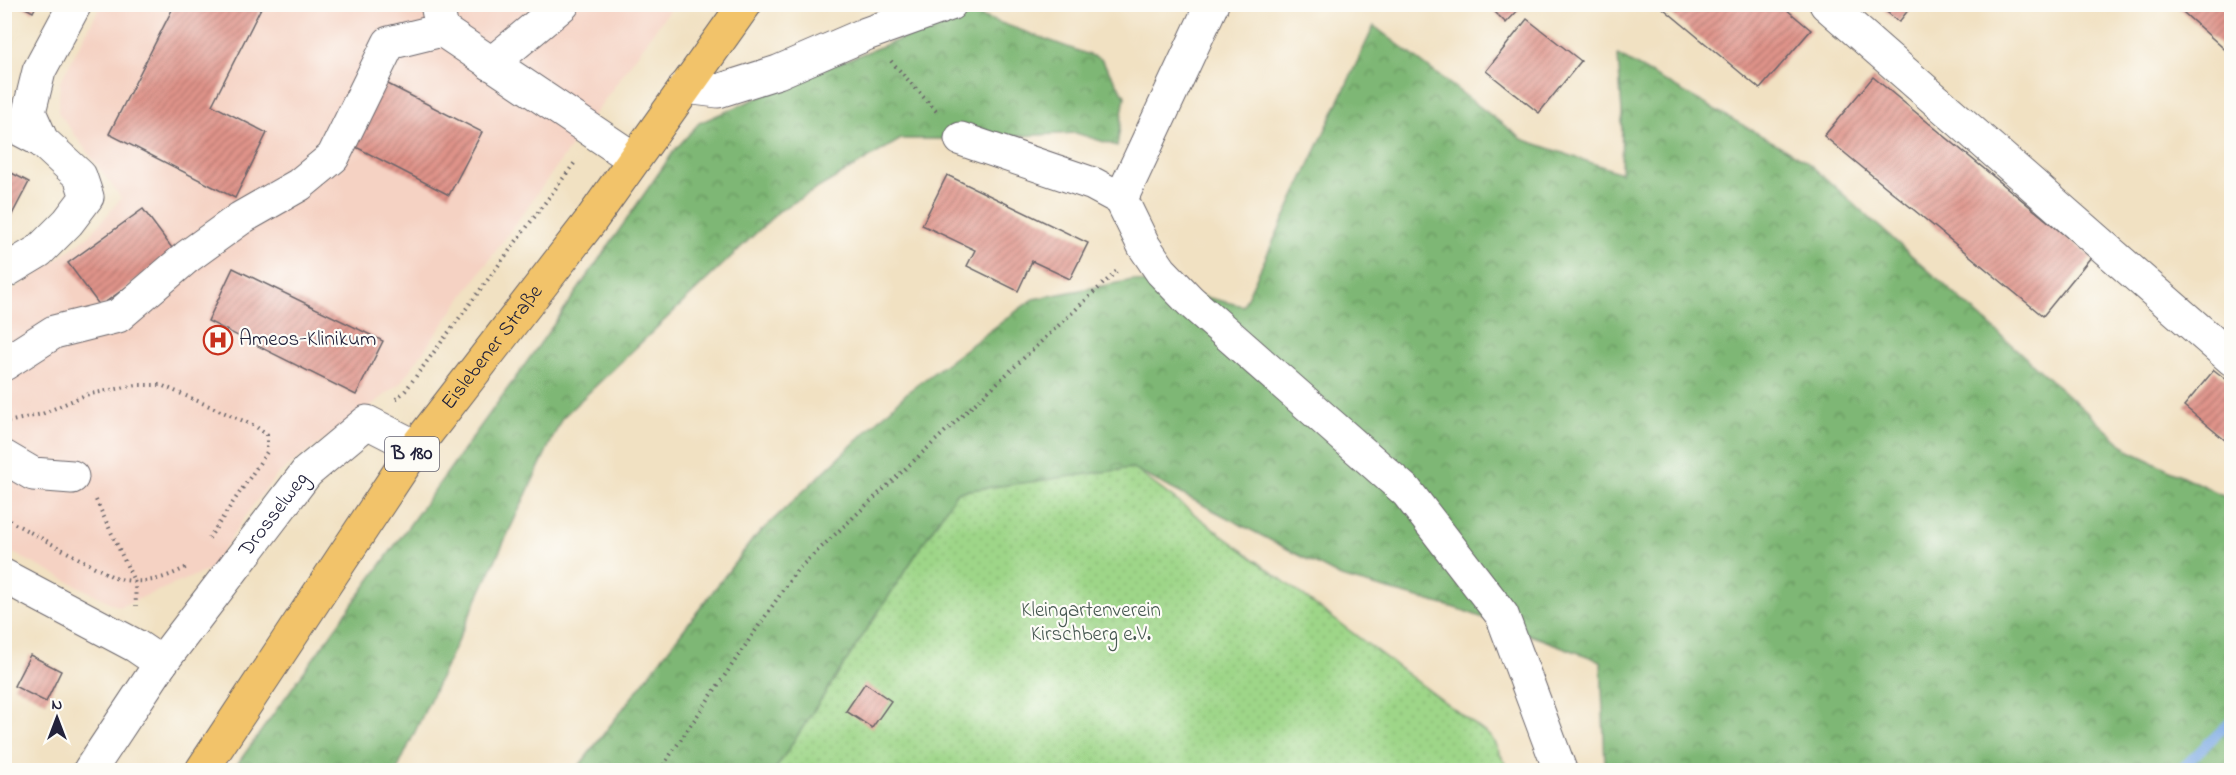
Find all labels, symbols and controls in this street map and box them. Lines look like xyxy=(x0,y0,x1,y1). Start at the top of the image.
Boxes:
street label: Eislebener Straße xyxy=(435,278,551,417)
hospital icon: Ameos-Klinikum xyxy=(202,324,234,356)
place label: Ameos-Klinikum xyxy=(239,325,376,355)
road number: B 180 xyxy=(385,437,439,471)
street label: Drosselweg xyxy=(231,466,318,564)
park label: Kleingartenverein Kirschberg e.V. xyxy=(1021,596,1161,652)
north arrow xyxy=(27,688,87,748)
text: N xyxy=(52,693,63,717)

